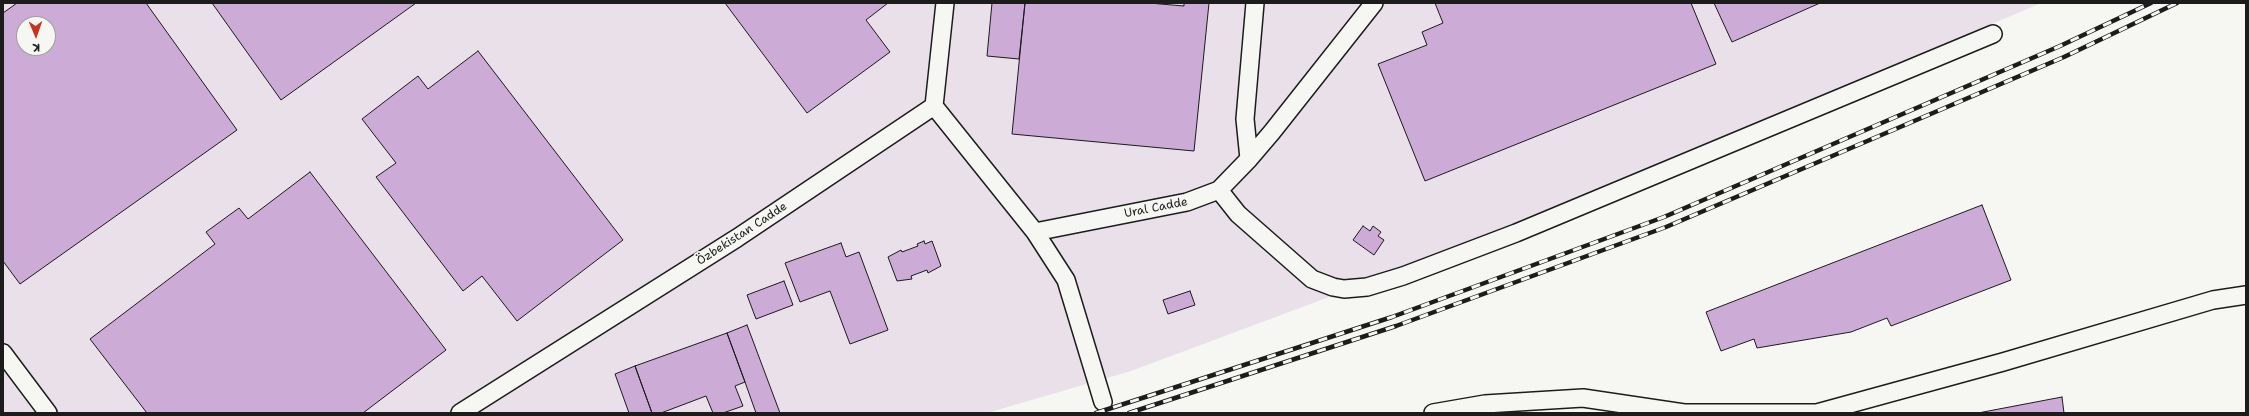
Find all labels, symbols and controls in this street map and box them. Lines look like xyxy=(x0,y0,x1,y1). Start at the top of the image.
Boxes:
north arrow xyxy=(16,16,56,56)
text: K xyxy=(32,40,40,55)
street label: Ural Cadde xyxy=(1123,195,1189,221)
street label: Özbekistan Cadde xyxy=(694,199,790,269)

